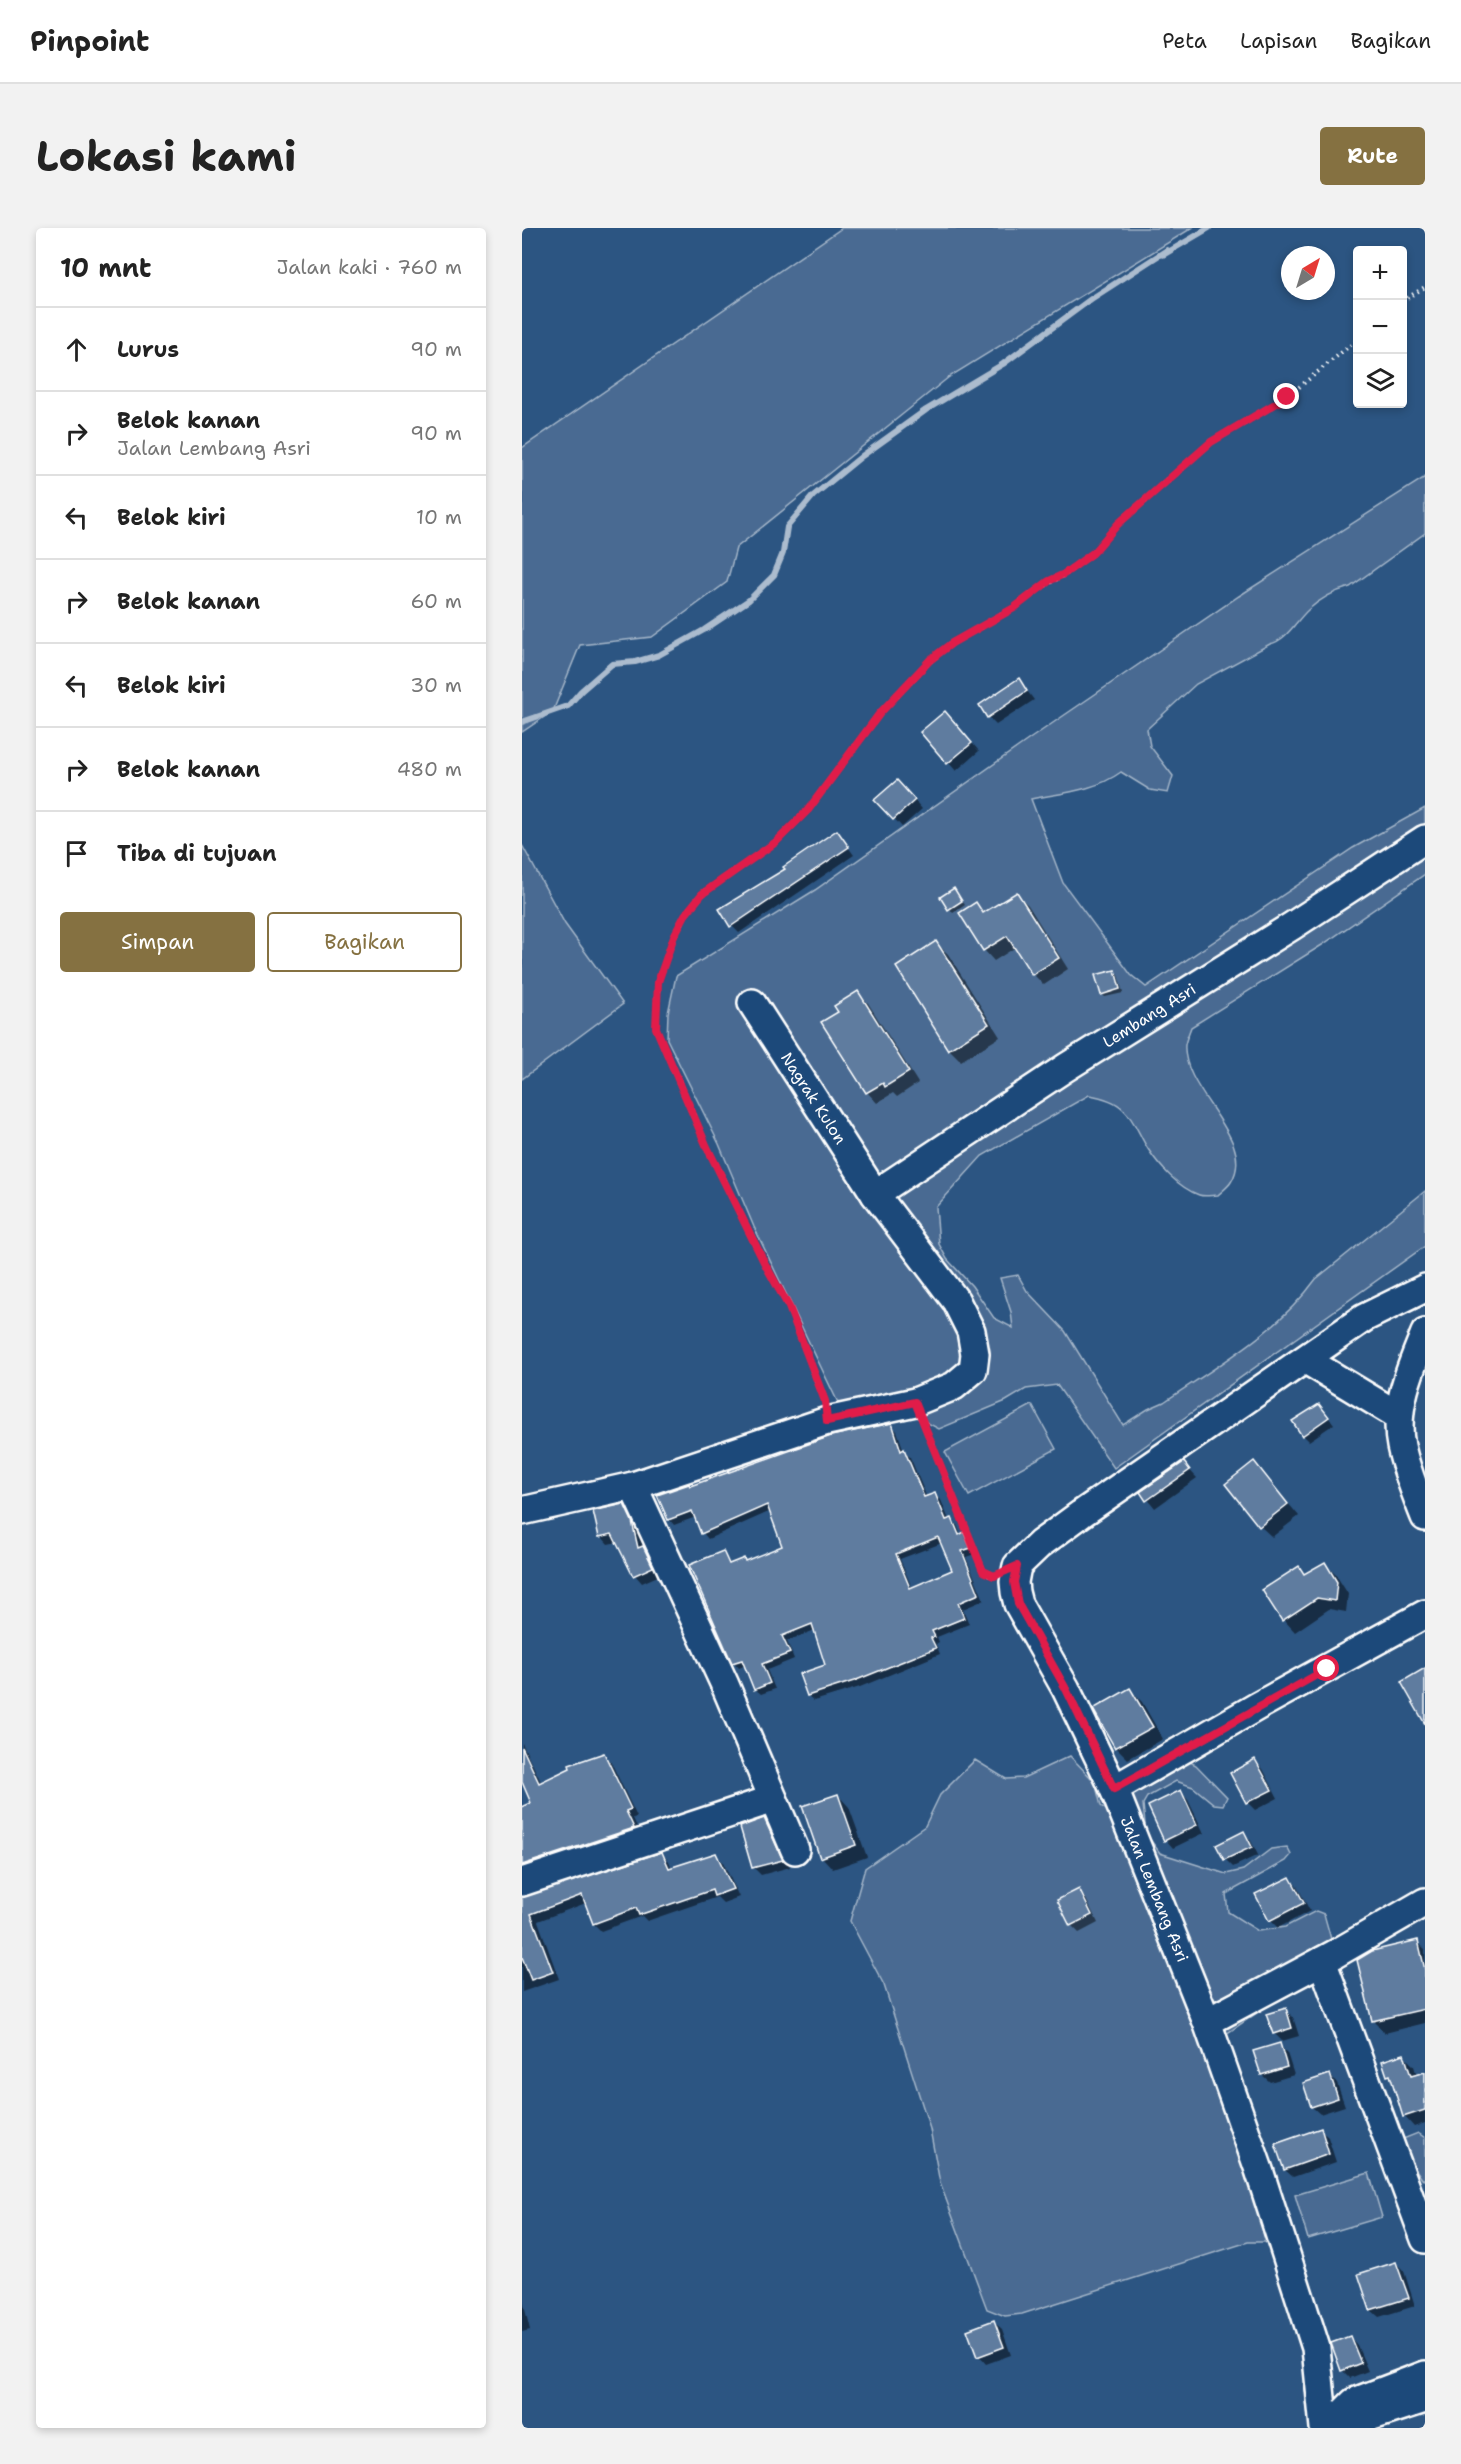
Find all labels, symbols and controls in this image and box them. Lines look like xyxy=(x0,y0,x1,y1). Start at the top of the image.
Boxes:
text: Pinpoint xyxy=(30,22,149,60)
text: Peta xyxy=(1162,27,1207,55)
text: Lapisan xyxy=(1240,27,1317,55)
text: Bagikan xyxy=(1350,27,1431,55)
button: Rute xyxy=(1320,127,1425,185)
text: Lokasi kami xyxy=(36,128,297,184)
north arrow xyxy=(1281,246,1335,300)
map controls xyxy=(1353,246,1407,408)
button: + xyxy=(1353,246,1407,300)
text: 10 mnt xyxy=(60,250,151,285)
text: Jalan kaki · 760 m xyxy=(276,254,462,280)
button: − xyxy=(1353,300,1407,354)
icon: ahead xyxy=(60,333,93,366)
text: Lurus xyxy=(117,335,179,364)
text: 90 m xyxy=(410,336,462,362)
button: layers xyxy=(1353,354,1407,408)
route end xyxy=(1273,383,1299,409)
text: Belok kanan xyxy=(117,406,260,435)
icon: right xyxy=(60,417,93,450)
text: 90 m xyxy=(410,420,462,446)
text: Jalan Lembang Asri xyxy=(117,435,311,461)
icon: left xyxy=(60,501,93,534)
text: Belok kiri xyxy=(117,503,226,532)
text: 10 m xyxy=(416,504,462,530)
icon: right xyxy=(60,585,93,618)
text: Belok kanan xyxy=(117,587,260,616)
text: 60 m xyxy=(410,588,462,614)
icon: left xyxy=(60,669,93,702)
text: Belok kiri xyxy=(117,671,226,700)
text: 30 m xyxy=(410,672,462,698)
icon: right xyxy=(60,753,93,786)
text: Belok kanan xyxy=(117,755,260,784)
text: 480 m xyxy=(397,756,462,782)
icon: arrive xyxy=(60,837,93,870)
text: Tiba di tujuan xyxy=(117,839,277,868)
button: Simpan xyxy=(60,912,255,972)
button: Bagikan xyxy=(267,912,462,972)
street label: Lembang Asri xyxy=(1099,978,1200,1052)
street label: Nagrak Kulon xyxy=(776,1048,851,1148)
route start xyxy=(1313,1655,1339,1681)
street label: Jalan Lembang Asri xyxy=(1116,1813,1193,1965)

